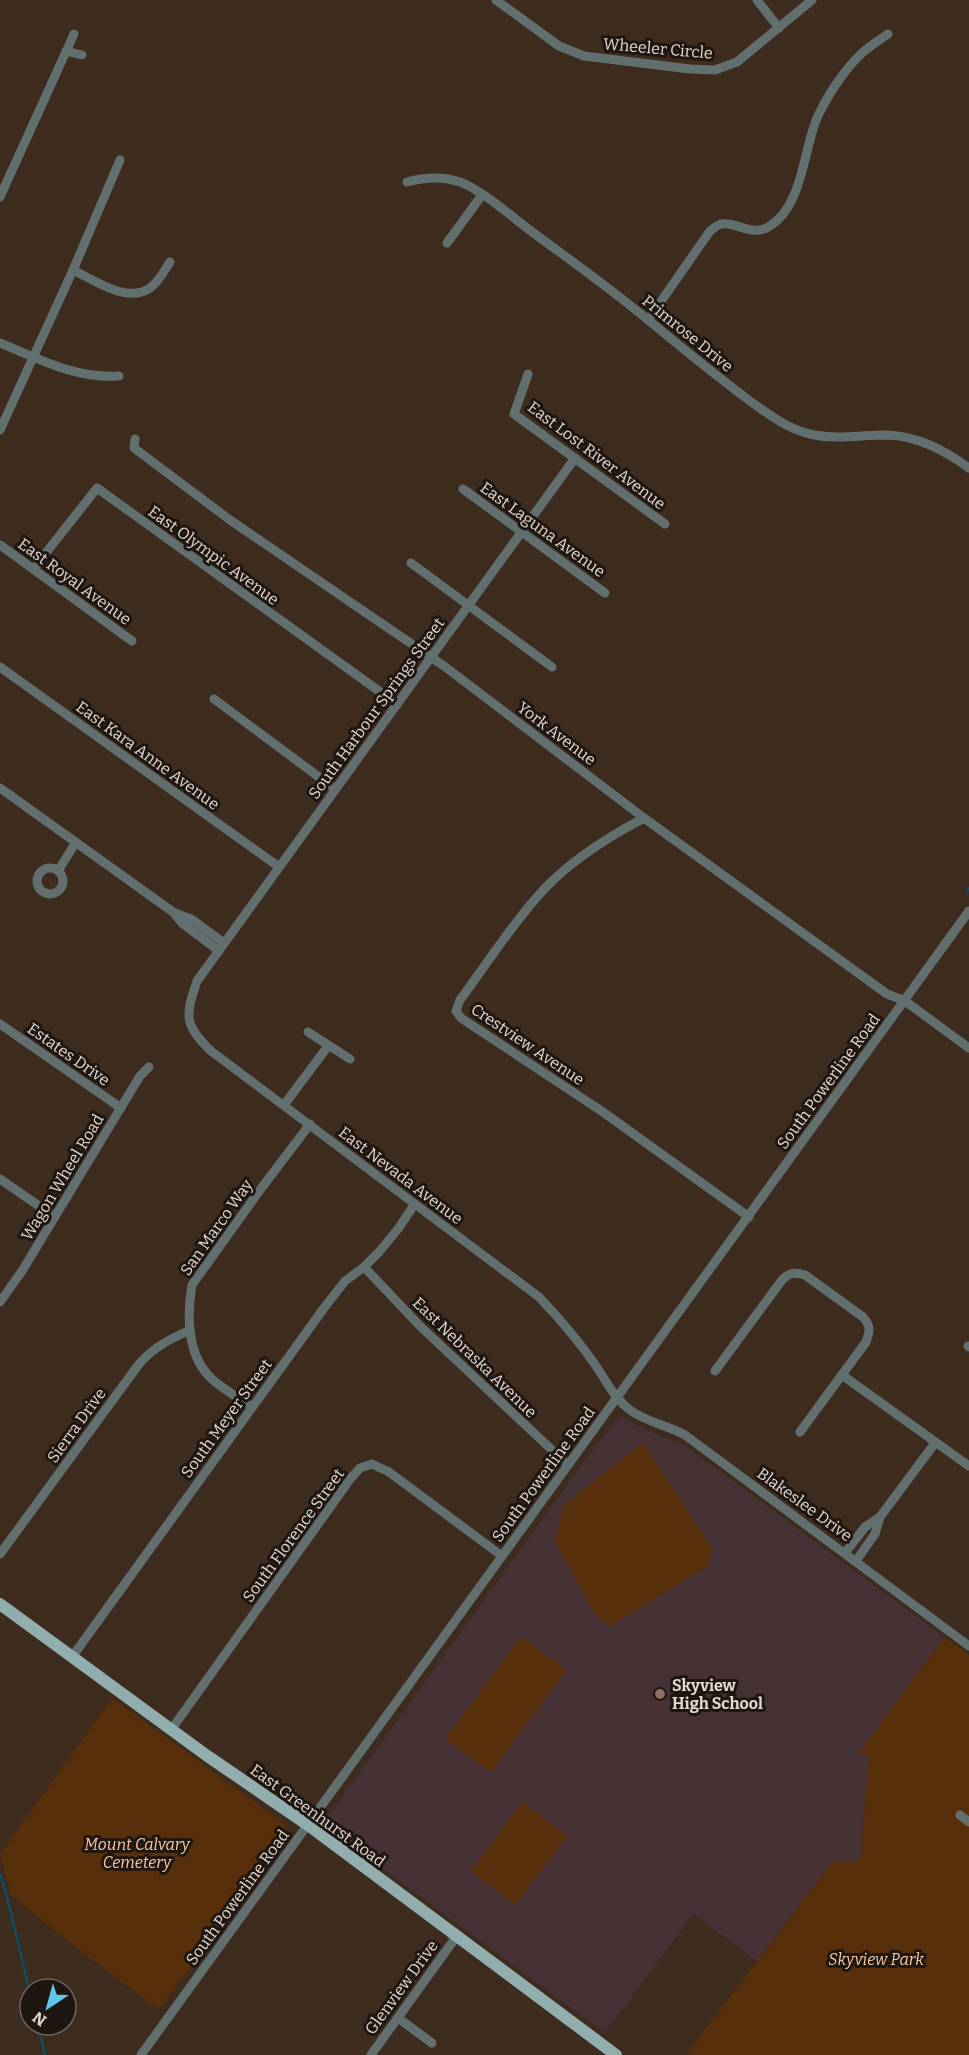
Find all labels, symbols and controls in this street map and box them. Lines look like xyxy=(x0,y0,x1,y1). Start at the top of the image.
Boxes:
street label: Wheeler Circle xyxy=(602,34,714,63)
street label: Primrose Drive xyxy=(638,291,737,376)
street label: East Lost River Avenue xyxy=(524,397,669,513)
street label: East Laguna Avenue xyxy=(477,478,609,581)
street label: East Olympic Avenue xyxy=(145,502,283,609)
street label: East Royal Avenue xyxy=(14,534,135,629)
street label: South Harbour Springs Street xyxy=(304,614,449,803)
street label: East Kara Anne Avenue xyxy=(72,697,223,814)
street label: York Avenue xyxy=(514,698,600,769)
street label: Crestview Avenue xyxy=(468,1000,588,1089)
street label: South Powerline Road xyxy=(773,1010,884,1153)
street label: Estates Drive xyxy=(24,1019,114,1090)
street label: Wagon Wheel Road xyxy=(17,1110,108,1244)
street label: East Nevada Avenue xyxy=(335,1123,466,1228)
street label: San Marco Way xyxy=(176,1175,257,1279)
street label: East Nebraska Avenue xyxy=(409,1293,541,1422)
street label: South Meyer Street xyxy=(177,1355,276,1481)
street label: Sierra Drive xyxy=(43,1384,110,1466)
street label: South Powerline Road xyxy=(488,1403,599,1546)
street label: Blakeslee Drive xyxy=(753,1464,856,1545)
street label: South Florence Street xyxy=(239,1465,348,1606)
place label: Skyview High School xyxy=(672,1676,763,1713)
marker: Skyview High School xyxy=(653,1687,667,1701)
street label: East Greenhurst Road xyxy=(247,1760,389,1871)
street label: South Powerline Road xyxy=(182,1826,293,1969)
park label: Mount Calvary Cemetery xyxy=(84,1835,191,1872)
street label: Glenview Drive xyxy=(361,1937,442,2038)
park label: Skyview Park xyxy=(828,1950,924,1969)
north arrow xyxy=(18,1977,78,2037)
text: N xyxy=(29,2007,50,2030)

